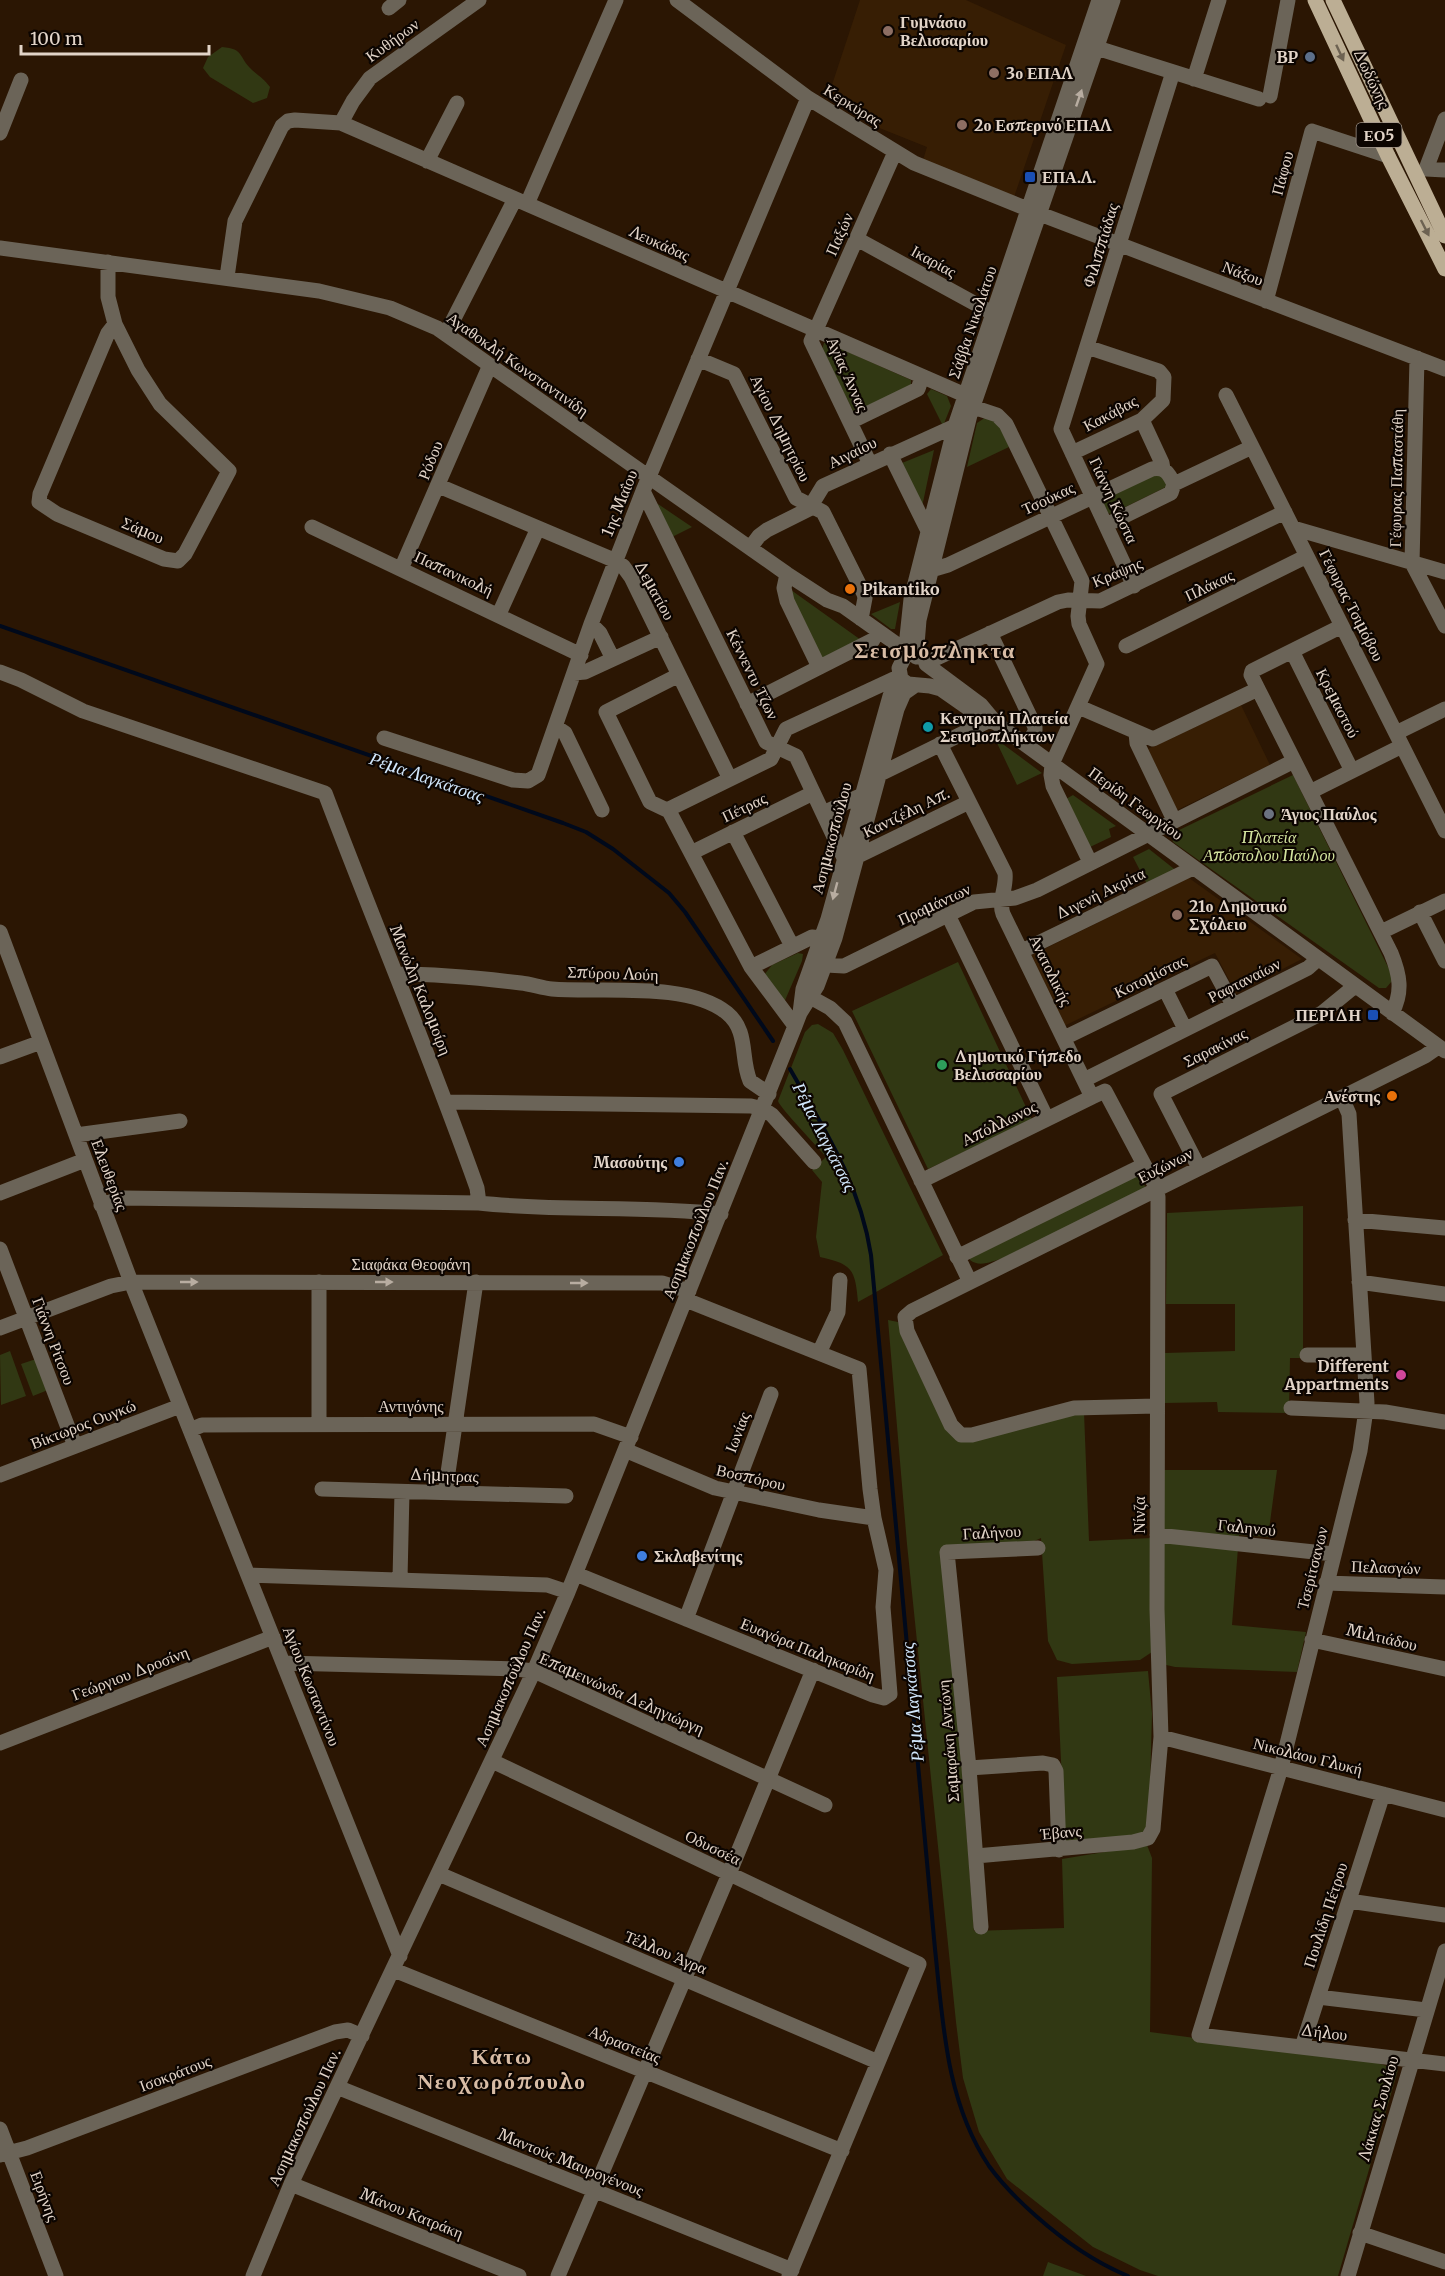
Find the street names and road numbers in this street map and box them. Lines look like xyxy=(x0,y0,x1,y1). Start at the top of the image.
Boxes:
street label: Κυθήρων xyxy=(361,14,423,66)
street label: Δωδώνης xyxy=(1349,45,1395,112)
street label: Κερκύρας xyxy=(820,79,886,131)
road number: ΕΟ5 xyxy=(1356,123,1402,147)
street label: Πάφου xyxy=(1267,149,1298,197)
street label: Φιλιππιάδας xyxy=(1078,200,1122,289)
street label: Παξών xyxy=(821,209,857,259)
street label: Λευκάδας xyxy=(626,220,694,265)
street label: Ικαρίας xyxy=(908,240,961,282)
street label: Νάξου xyxy=(1220,256,1266,290)
street label: Σάββα Νικολάτου xyxy=(943,263,1001,381)
street label: Αγαθοκλή Κωνσταντινίδη xyxy=(443,307,593,421)
street label: Αγίας Άννας xyxy=(823,333,874,415)
street label: Αγίου Δημητρίου xyxy=(746,371,816,485)
street label: Κακάβας xyxy=(1079,390,1141,436)
street label: Γέφυρας Παπαστάθη xyxy=(1385,409,1407,547)
street label: Αιγαίου xyxy=(824,432,880,472)
street label: Ρόδου xyxy=(413,437,447,482)
street label: Γιάννη Κώστα xyxy=(1085,454,1143,547)
street label: 1ης Μαΐου xyxy=(597,467,641,539)
street label: Τσούκας xyxy=(1018,477,1078,519)
street label: Σάμου xyxy=(119,512,167,548)
street label: Παπανικολή xyxy=(411,546,497,600)
street label: Γέφυρας Τσιμόβου xyxy=(1315,546,1389,665)
street label: Κράψης xyxy=(1089,552,1146,591)
street label: Δεματίου xyxy=(630,557,680,623)
street label: Πλάκας xyxy=(1181,564,1237,605)
street label: Κέννεντυ Τζων xyxy=(722,625,784,723)
street label: Κρεμαστού xyxy=(1312,665,1364,741)
street label: Περίδη Γεωργίου xyxy=(1085,762,1187,844)
street label: Ασημακοπούλου xyxy=(806,780,856,896)
street label: Καντζέλη Απ. xyxy=(859,782,953,842)
street label: Πέτρας xyxy=(718,787,770,826)
street label: Διγενή Ακρίτα xyxy=(1052,862,1149,923)
street label: Πραμάντων xyxy=(895,879,973,929)
street label: Μανώλη Καλομοίρη xyxy=(386,922,456,1058)
street label: Ανατολικής xyxy=(1025,931,1077,1009)
street label: Κοτομίστας xyxy=(1111,950,1190,1002)
street label: Ραφταναίων xyxy=(1204,953,1284,1007)
street label: Σπύρου Λούη xyxy=(567,961,659,985)
street label: Σαρακίνας xyxy=(1180,1022,1251,1071)
street label: Απόλλωνος xyxy=(958,1096,1041,1150)
street label: Ελευθερίας xyxy=(87,1136,133,1214)
street label: Ευζώνων xyxy=(1134,1143,1196,1187)
street label: Ασημακοπούλου Παν. xyxy=(658,1156,732,1302)
street label: Σιαφάκα Θεοφάνη xyxy=(351,1254,471,1274)
street label: Γιάννη Ρίτσου xyxy=(28,1294,80,1388)
street label: Βίκτωρος Ουγκώ xyxy=(28,1395,138,1453)
street label: Αντιγόνης xyxy=(378,1396,444,1416)
street label: Ιωνίας xyxy=(720,1408,754,1455)
street label: Βοσπόρου xyxy=(714,1459,788,1495)
street label: Δήμητρας xyxy=(409,1464,480,1486)
street label: Νίνζα xyxy=(1129,1496,1149,1534)
street label: Γαληνού xyxy=(1217,1514,1277,1540)
street label: Γαλήνου xyxy=(962,1520,1022,1544)
street label: Τσερίτσανων xyxy=(1292,1524,1332,1612)
street label: Πελασγών xyxy=(1351,1556,1421,1578)
street label: Ασημακοπούλου Παν. xyxy=(470,1604,550,1750)
street label: Ευαγόρα Παληκαρίδη xyxy=(738,1613,878,1685)
street label: Μιλτιάδου xyxy=(1345,1619,1419,1655)
street label: Αγίου Κωσταντίνου xyxy=(279,1623,345,1749)
street label: Γεώργιου Δροσίνη xyxy=(69,1641,191,1705)
street label: Επαμεινώνδα Δεληγιώργη xyxy=(536,1648,708,1738)
street label: Σαμαράκη Αντώνη xyxy=(933,1679,963,1803)
street label: Νικολάου Γλυκή xyxy=(1251,1733,1365,1779)
street label: Έβανς xyxy=(1039,1820,1083,1844)
street label: Οδυσσέα xyxy=(682,1825,745,1869)
street label: Πουλίδη Πέτρου xyxy=(1299,1860,1351,1970)
street label: Τέλλου Άγρα xyxy=(622,1926,711,1979)
street label: Δήλου xyxy=(1299,2019,1349,2045)
street label: Αδραστείας xyxy=(586,2020,665,2068)
street label: Ασημακοπούλου Παν. xyxy=(263,2045,345,2189)
street label: Ισοκράτους xyxy=(136,2050,214,2096)
street label: Λάκκας Σουλίου xyxy=(1353,2053,1403,2164)
street label: Μαντούς Μαυρογένους xyxy=(495,2124,647,2201)
street label: Ειρήνης xyxy=(26,2168,64,2225)
street label: Μάνου Κατράκη xyxy=(357,2183,467,2243)

